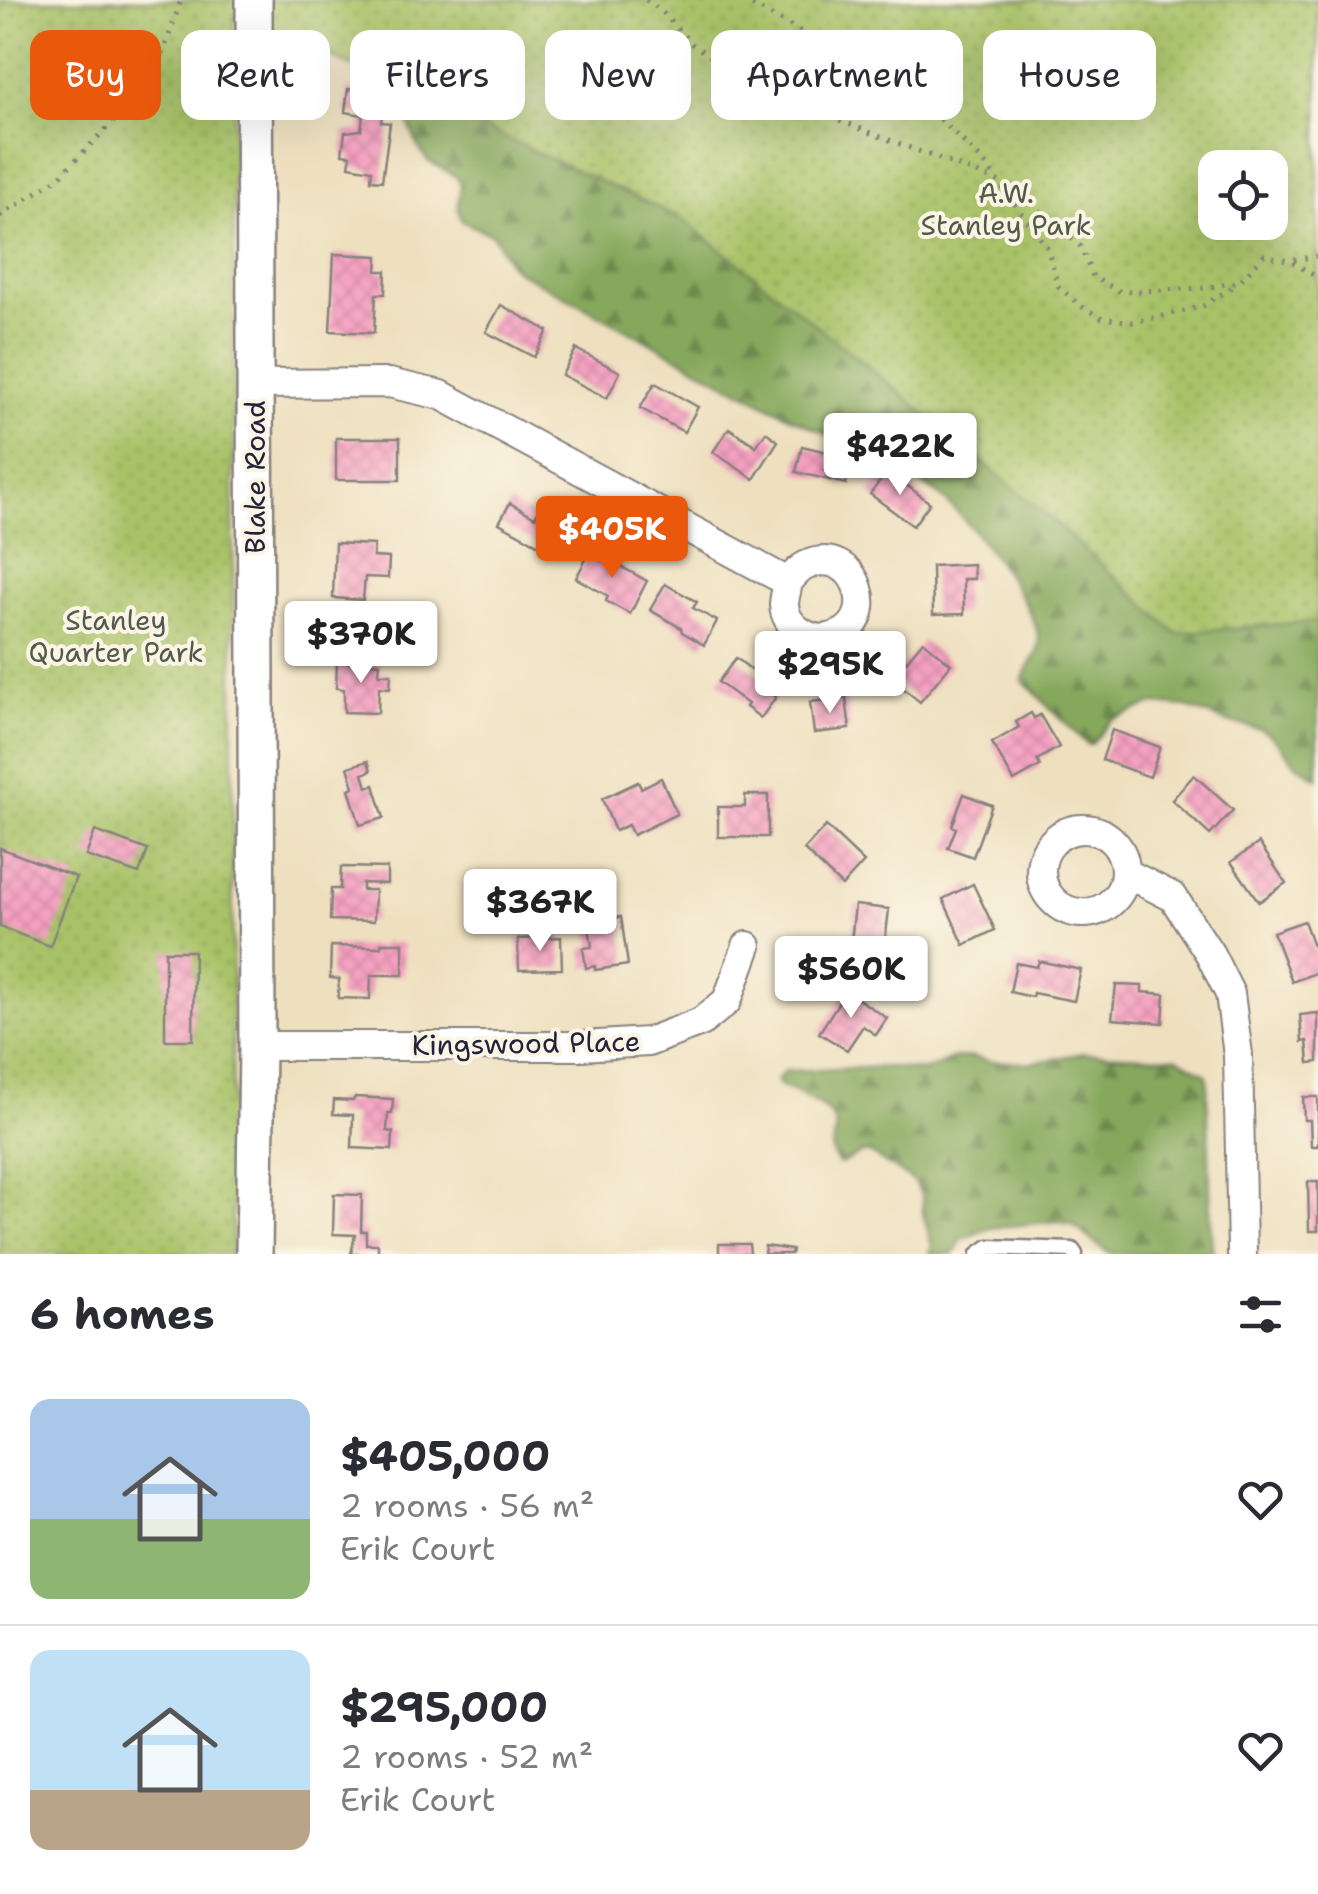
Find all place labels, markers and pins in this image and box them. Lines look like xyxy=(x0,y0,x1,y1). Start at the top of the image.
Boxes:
pin: $422K xyxy=(830,413,970,498)
pin: $405K xyxy=(542,496,682,581)
pin: $370K xyxy=(291,601,431,686)
pin: $295K xyxy=(760,631,900,716)
pin: $367K xyxy=(470,869,610,954)
pin: $560K xyxy=(781,936,921,1021)

